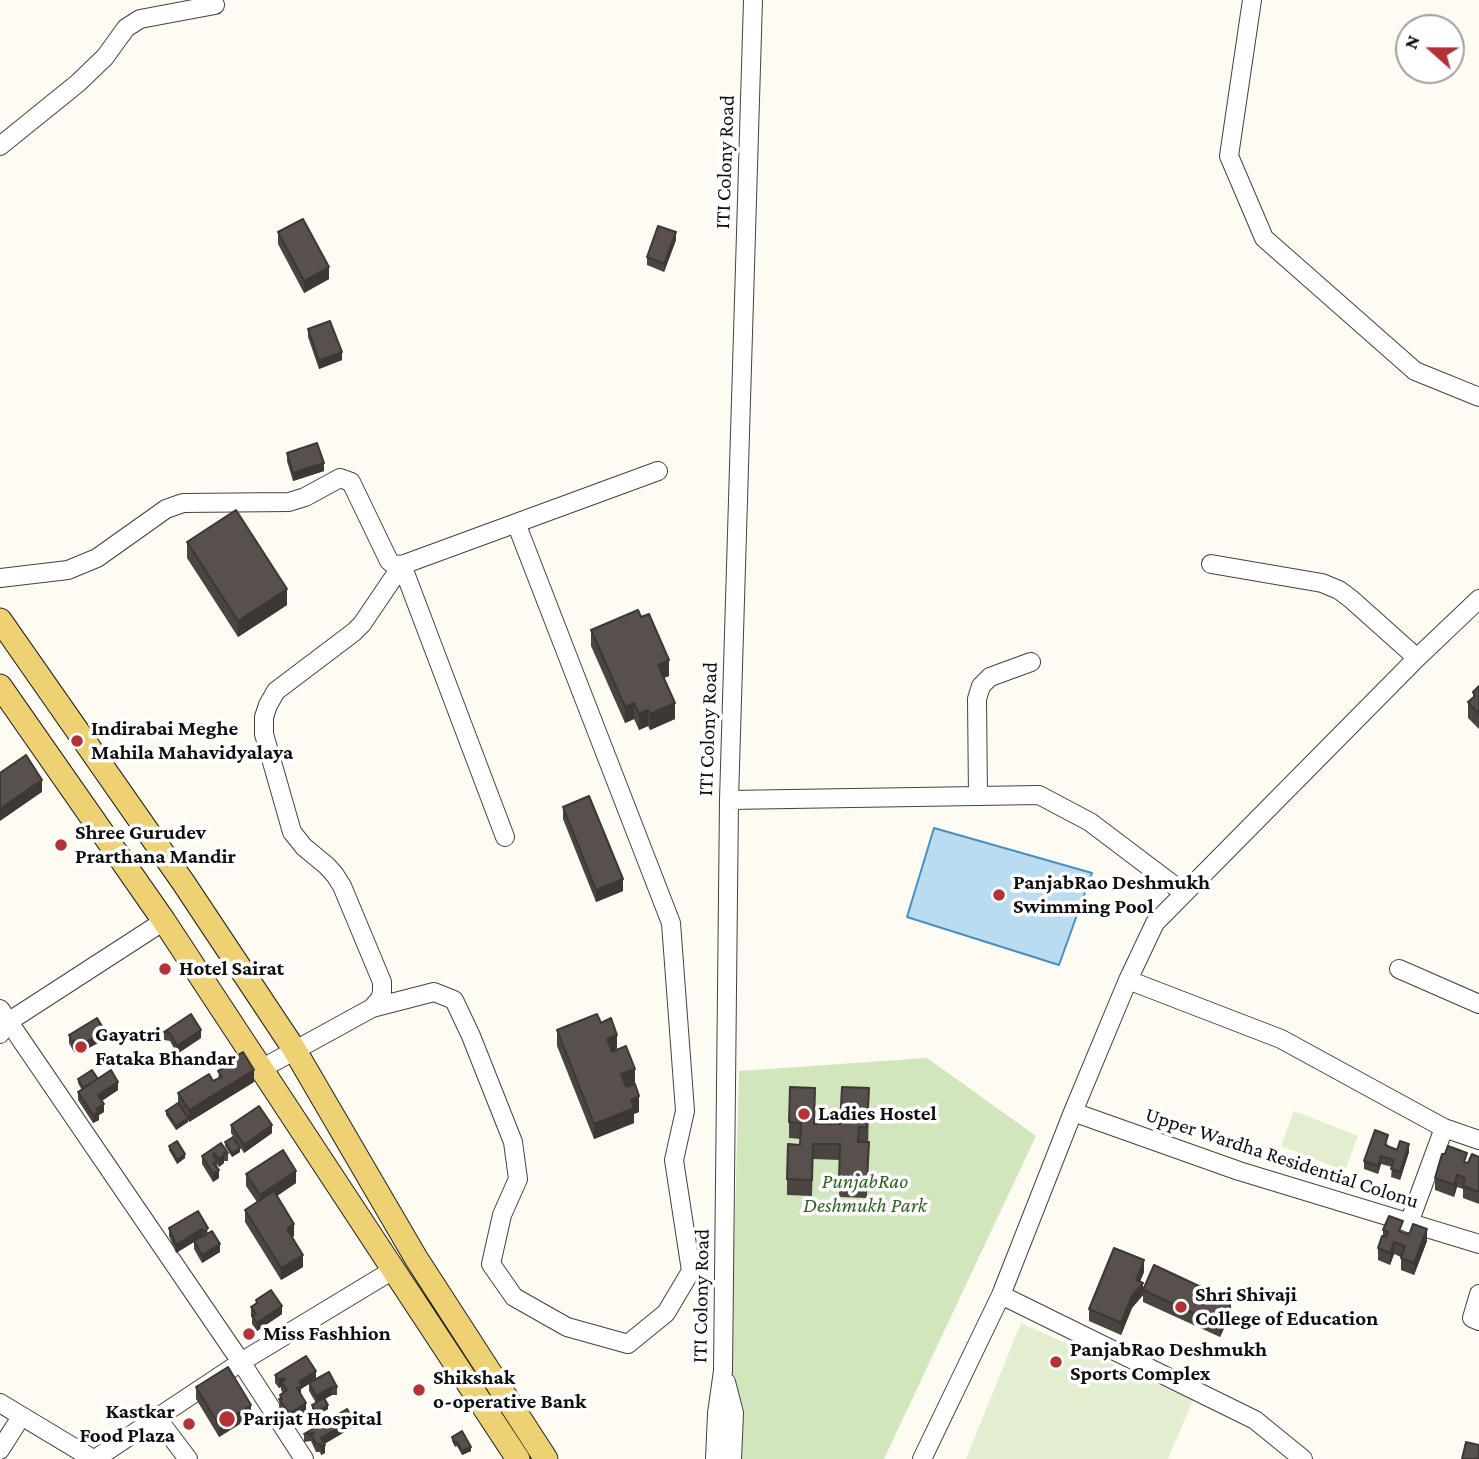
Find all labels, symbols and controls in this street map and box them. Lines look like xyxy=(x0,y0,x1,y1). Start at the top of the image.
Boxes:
north arrow xyxy=(1395,14,1465,84)
text: N xyxy=(1400,32,1424,52)
street label: ITI Colony Road xyxy=(710,95,740,229)
street label: ITI Colony Road xyxy=(693,662,723,796)
place label: Indirabai Meghe Mahila Mahavidyalaya xyxy=(91,716,293,766)
marker: Indirabai Meghe Mahila Mahavidyalaya xyxy=(69,733,85,749)
place label: Shree Gurudev Prarthana Mandir xyxy=(75,820,236,870)
marker: Shree Gurudev Prarthana Mandir xyxy=(53,837,69,853)
place label: PanjabRao Deshmukh Swimming Pool xyxy=(1013,870,1210,920)
marker: PanjabRao Deshmukh Swimming Pool xyxy=(991,887,1007,903)
place label: Hotel Sairat xyxy=(179,956,284,982)
marker: Hotel Sairat xyxy=(157,961,173,977)
place label: Gayatri Fataka Bhandar xyxy=(95,1022,236,1072)
marker: Gayatri Fataka Bhandar xyxy=(73,1039,89,1055)
place label: Ladies Hostel xyxy=(818,1101,937,1127)
street label: Upper Wardha Residential Colonu xyxy=(1142,1102,1422,1214)
marker: Ladies Hostel xyxy=(796,1106,812,1122)
park label: PunjabRao Deshmukh Park xyxy=(803,1169,927,1219)
street label: ITI Colony Road xyxy=(687,1229,715,1363)
place label: Shri Shivaji College of Education xyxy=(1195,1282,1378,1332)
marker: Shri Shivaji College of Education xyxy=(1173,1299,1189,1315)
place label: Miss Fashhion xyxy=(263,1321,391,1347)
marker: Miss Fashhion xyxy=(241,1326,257,1342)
place label: PanjabRao Deshmukh Sports Complex xyxy=(1070,1337,1267,1387)
marker: PanjabRao Deshmukh Sports Complex xyxy=(1048,1354,1064,1370)
place label: Shikshak o-operative Bank xyxy=(433,1365,586,1415)
marker: Shikshak o-operative Bank xyxy=(411,1382,427,1398)
place label: Kastkar Food Plaza xyxy=(79,1399,175,1449)
place label: Parijat Hospital xyxy=(243,1406,382,1432)
marker: Parijat Hospital xyxy=(217,1409,237,1429)
marker: Kastkar Food Plaza xyxy=(181,1416,197,1432)

